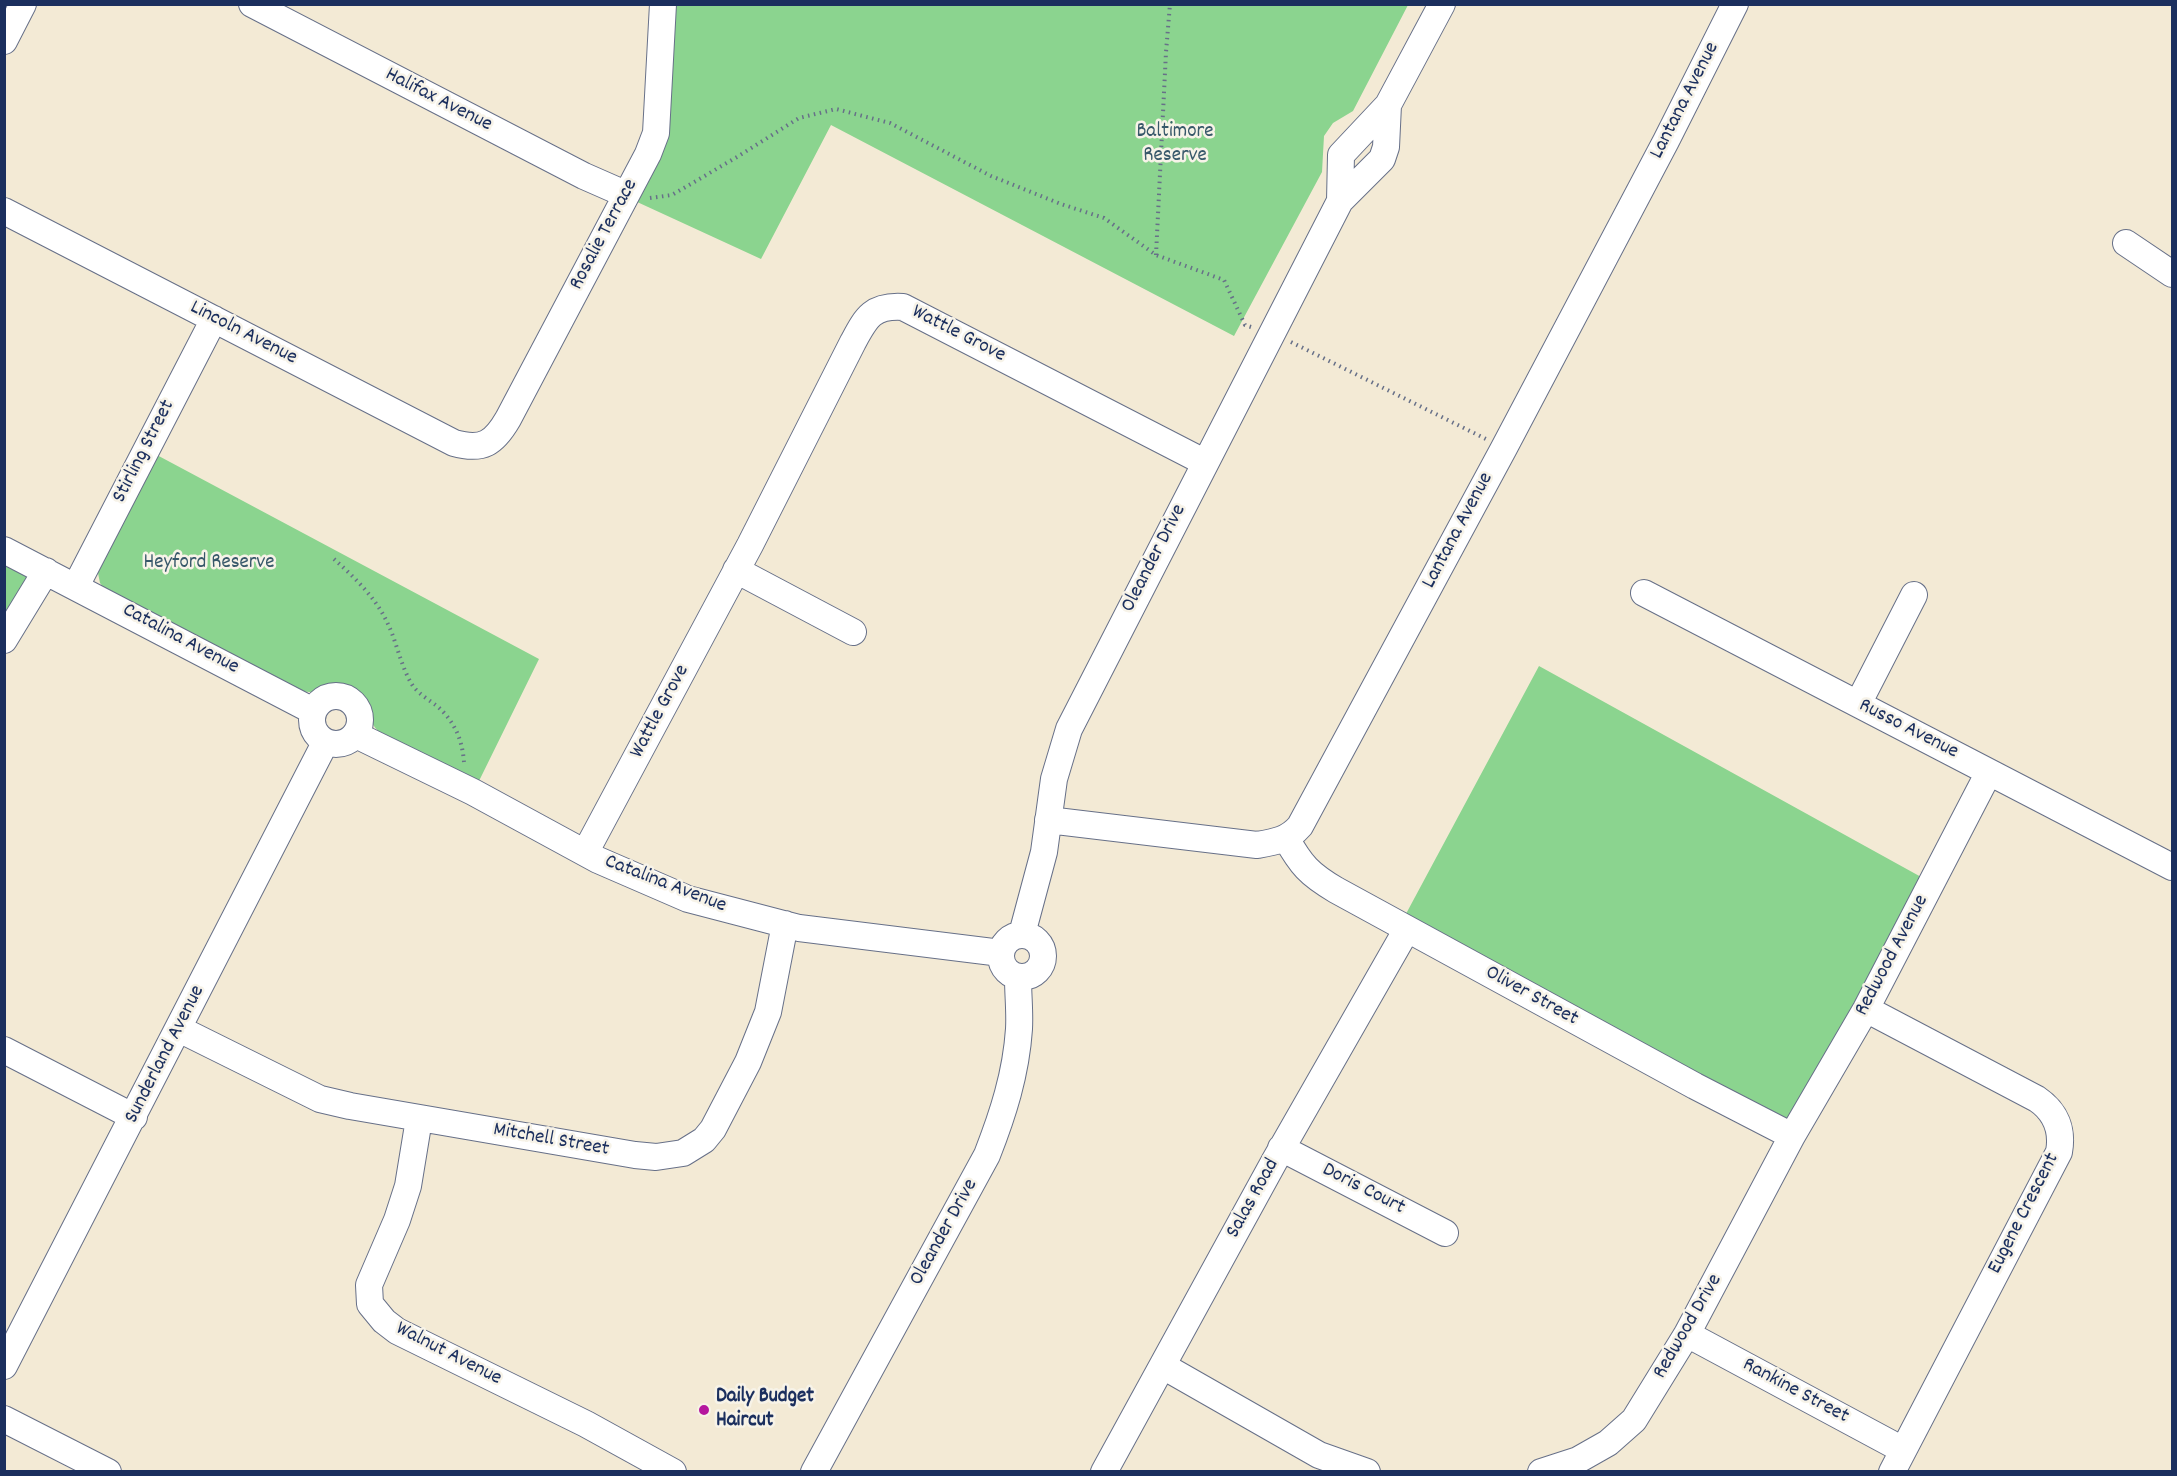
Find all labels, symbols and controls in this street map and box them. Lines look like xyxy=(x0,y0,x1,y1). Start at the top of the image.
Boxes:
street label: Lantana Avenue xyxy=(1646,38,1726,164)
street label: Halifax Avenue xyxy=(380,63,496,139)
park label: Baltimore Reserve xyxy=(1136,120,1214,170)
street label: Rosalie Terrace xyxy=(565,175,645,295)
street label: Lincoln Avenue xyxy=(185,296,301,372)
street label: Wattle Grove xyxy=(907,301,1009,369)
street label: Stirling Street xyxy=(108,396,182,508)
street label: Lantana Avenue xyxy=(1418,469,1500,593)
street label: Oleander Drive xyxy=(1117,501,1193,617)
park label: Heyford Reserve xyxy=(143,551,275,577)
street label: Catalina Avenue xyxy=(117,599,243,681)
street label: Wattle Grove xyxy=(626,661,696,763)
street label: Russo Avenue xyxy=(1854,694,1962,766)
street label: Catalina Avenue xyxy=(601,850,729,920)
street label: Redwood Avenue xyxy=(1851,891,1935,1021)
street label: Oliver Street xyxy=(1480,961,1582,1033)
street label: Sunderland Avenue xyxy=(120,982,212,1128)
street label: Mitchell Street xyxy=(491,1118,611,1164)
street label: Eugene Crescent xyxy=(1984,1149,2066,1279)
street label: Salas Road xyxy=(1222,1155,1286,1243)
street label: Doris Court xyxy=(1317,1158,1409,1222)
street label: Oleander Drive xyxy=(905,1175,985,1291)
street label: Redwood Drive xyxy=(1649,1270,1729,1384)
street label: Walnut Avenue xyxy=(391,1318,505,1392)
street label: Rankine Street xyxy=(1737,1353,1853,1431)
place label: Daily Budget Haircut xyxy=(716,1385,814,1435)
marker: Daily Budget Haircut xyxy=(697,1403,711,1417)

